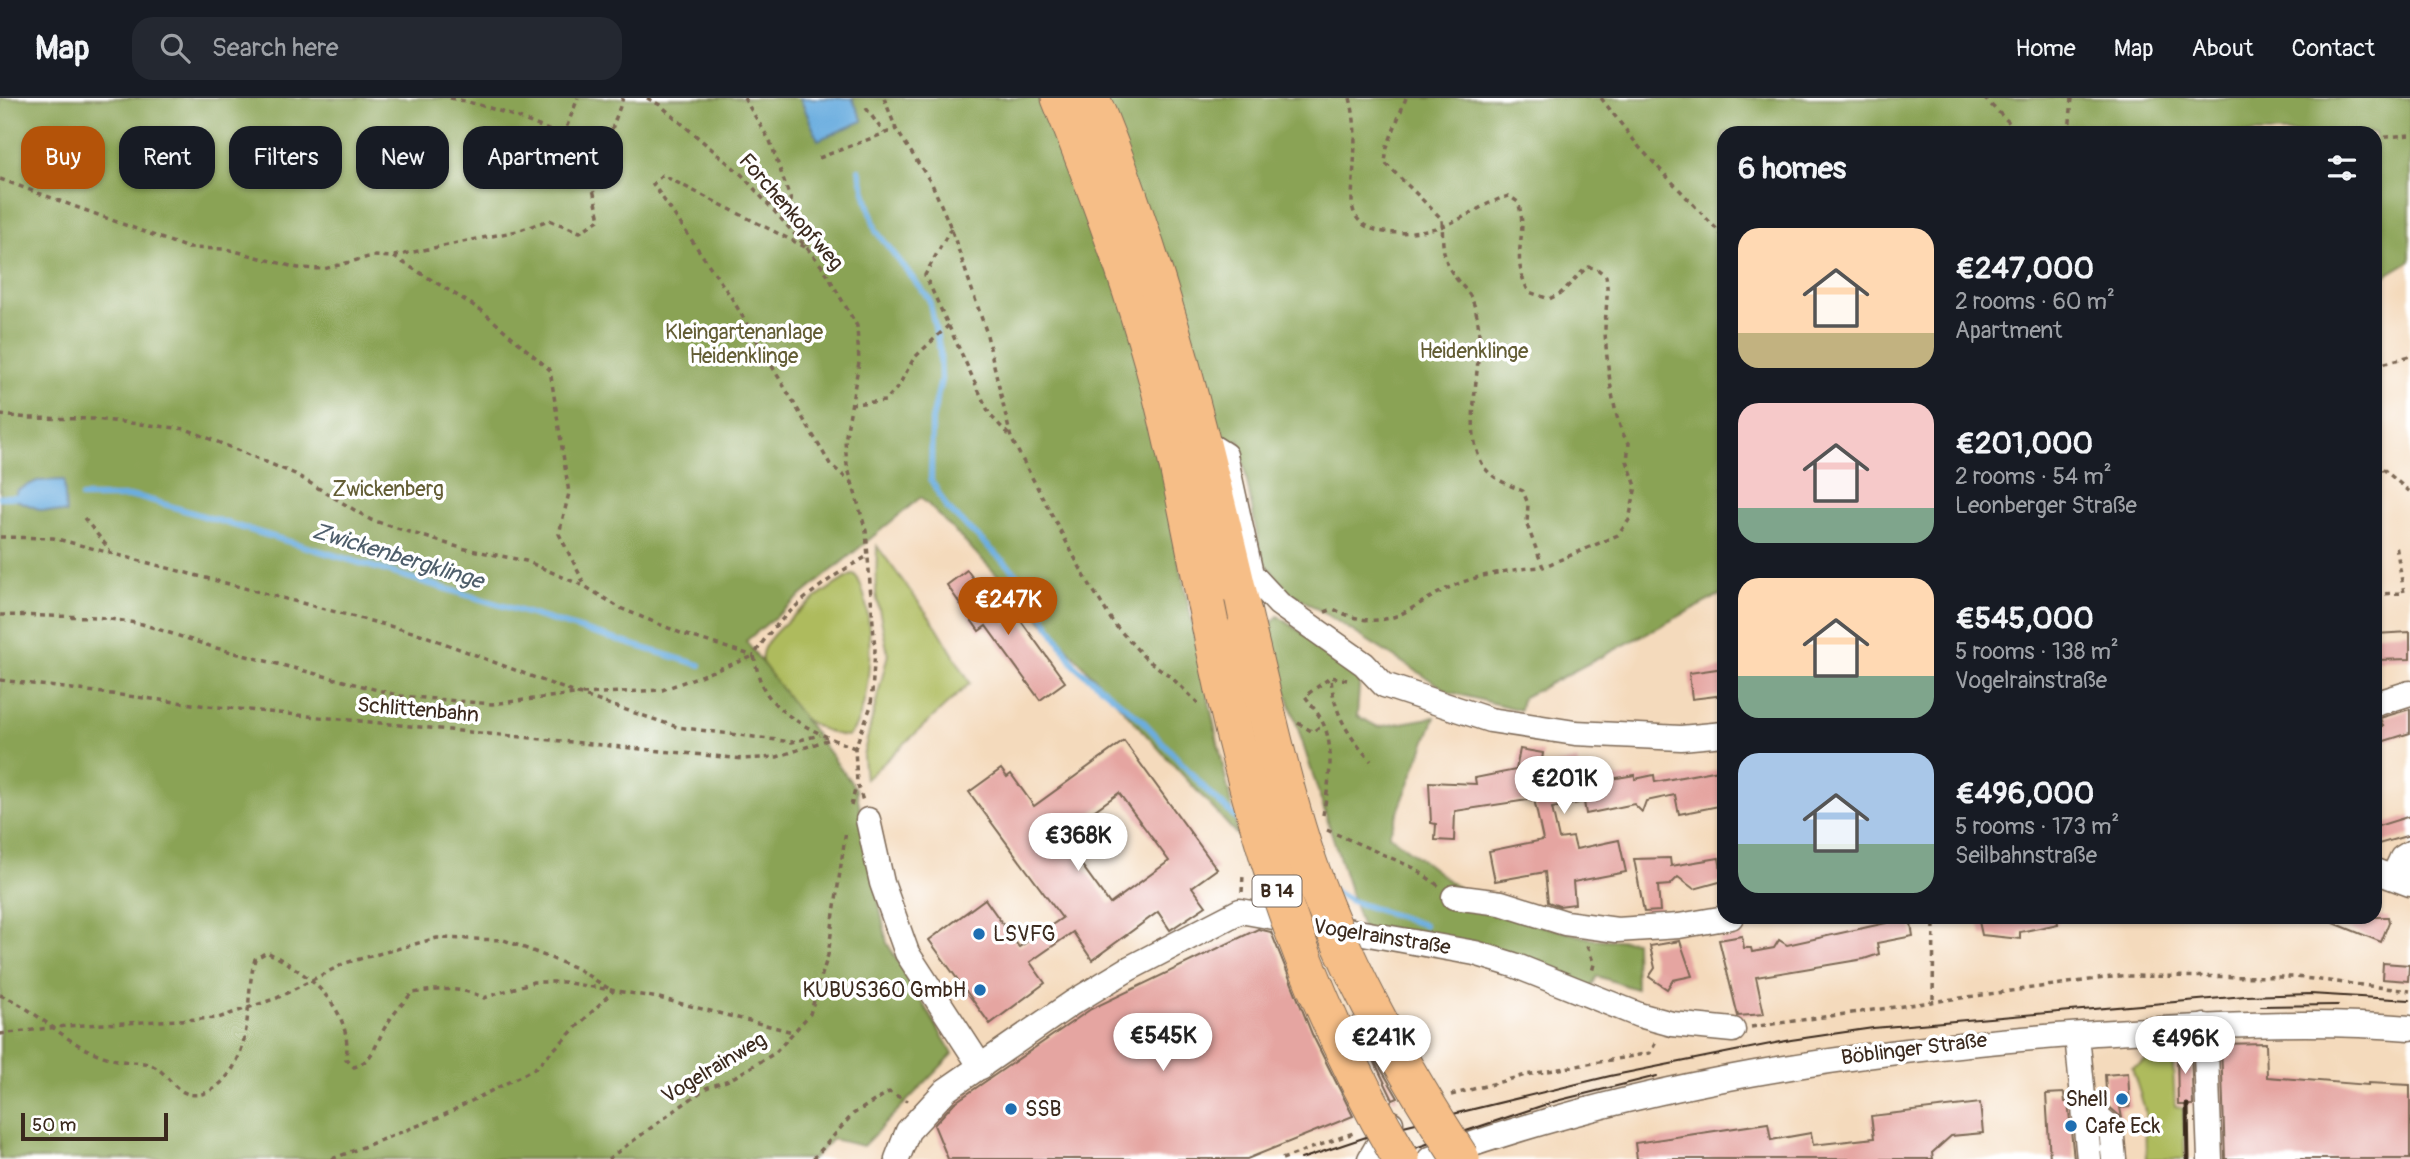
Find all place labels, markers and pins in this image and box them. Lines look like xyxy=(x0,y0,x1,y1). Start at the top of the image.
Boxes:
pin: €247K xyxy=(959,578,1057,637)
pin: €201K xyxy=(1515,756,1613,816)
pin: €368K xyxy=(1029,814,1127,873)
place label: LSVFG xyxy=(993,921,1055,948)
marker: LSVFG xyxy=(971,926,987,942)
place label: KUBUS360 GmbH xyxy=(802,977,966,1004)
marker: KUBUS360 GmbH xyxy=(972,982,988,998)
pin: €545K xyxy=(1114,1014,1212,1073)
pin: €241K xyxy=(1334,1016,1432,1075)
pin: €496K xyxy=(2136,1016,2234,1076)
place label: Shell xyxy=(2066,1086,2108,1113)
marker: Shell xyxy=(2114,1091,2130,1107)
place label: SSB xyxy=(1025,1096,1061,1123)
marker: SSB xyxy=(1003,1101,1019,1117)
place label: Cafe Eck xyxy=(2085,1113,2160,1140)
marker: Cafe Eck xyxy=(2063,1118,2079,1134)

